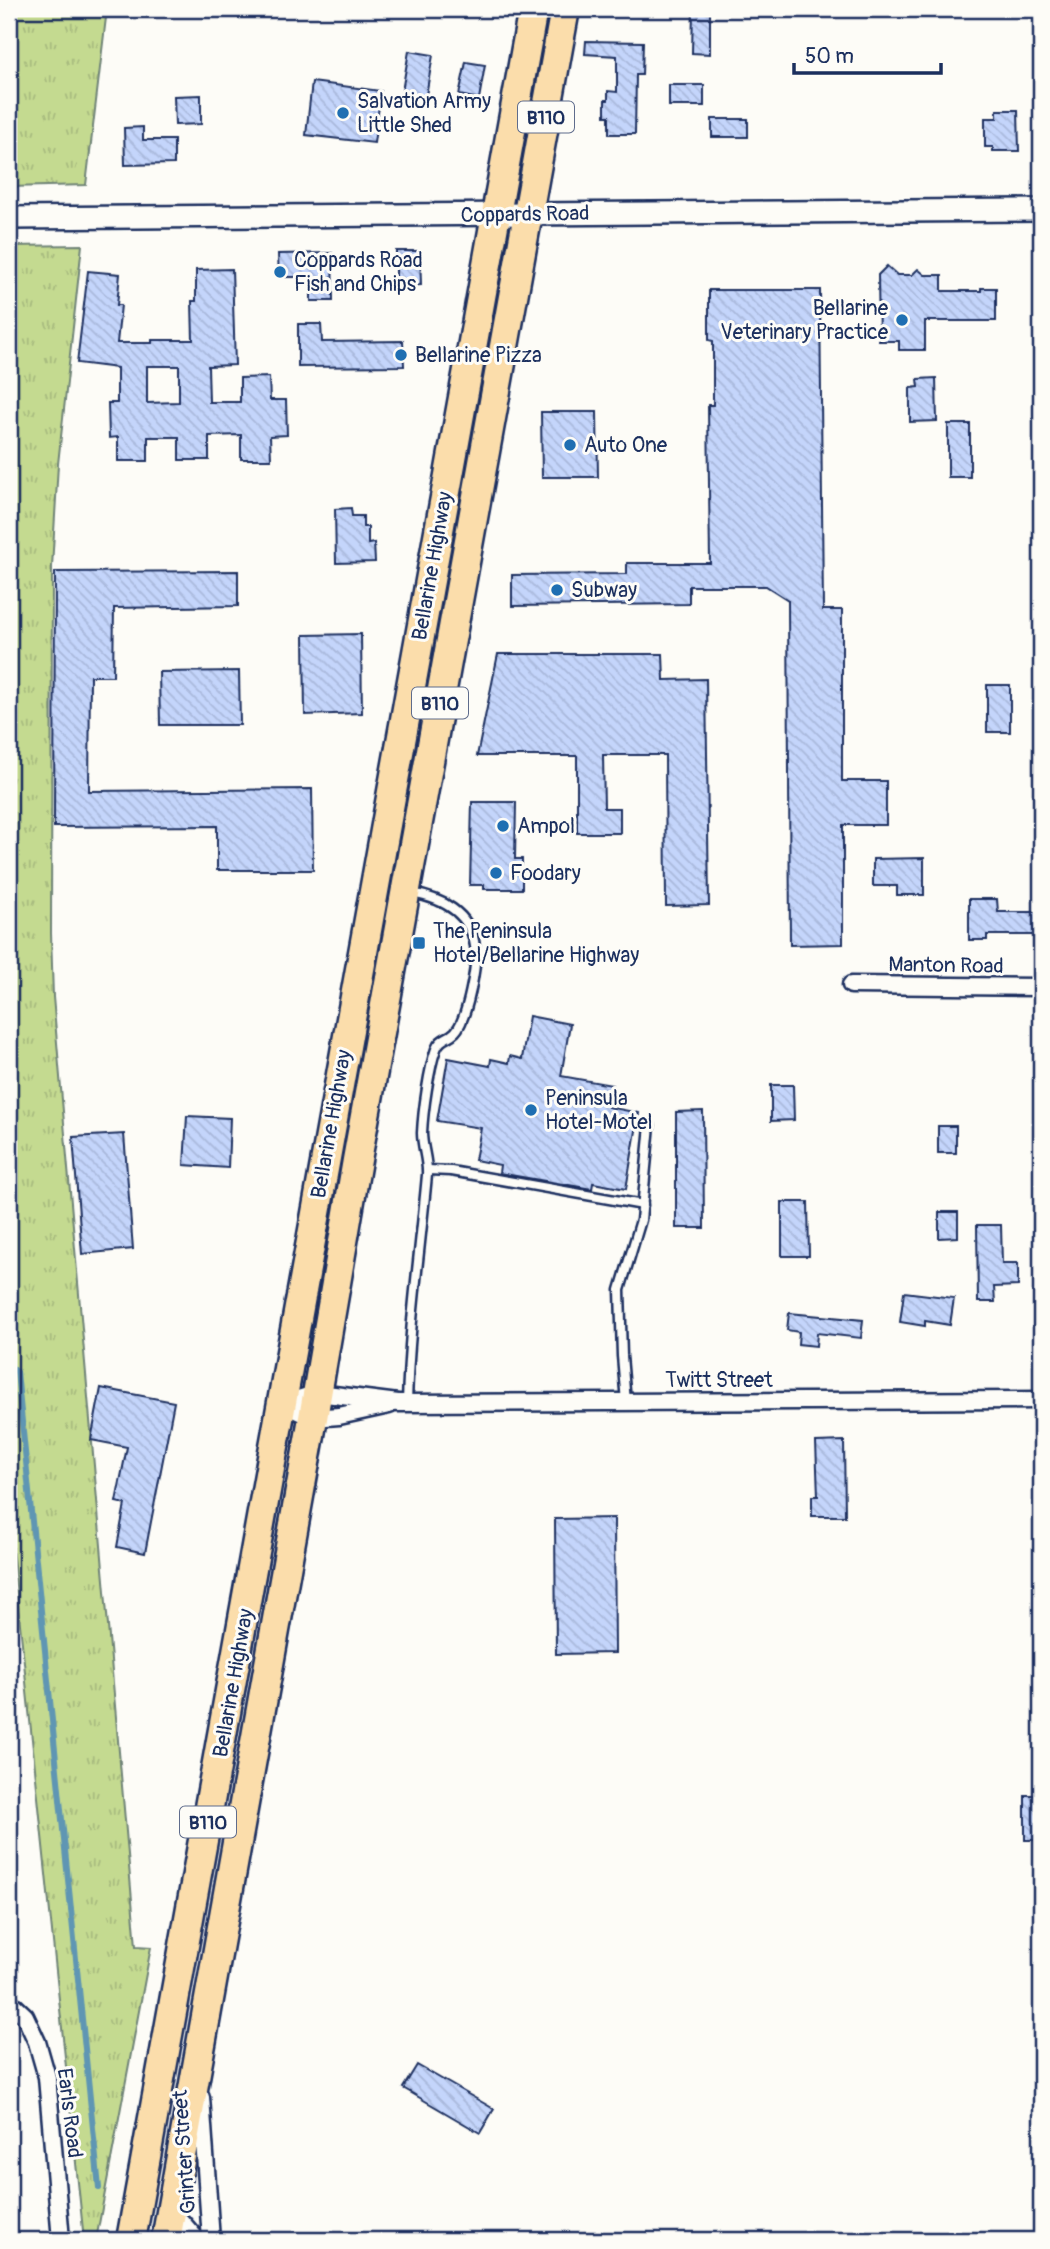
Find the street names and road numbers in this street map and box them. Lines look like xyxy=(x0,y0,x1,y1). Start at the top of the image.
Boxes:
road number: B110 xyxy=(518,102,574,132)
street label: Coppards Road xyxy=(460,200,590,229)
street label: Bellarine Highway xyxy=(406,490,459,642)
road number: B110 xyxy=(412,688,468,718)
street label: Manton Road xyxy=(888,951,1004,980)
street label: Bellarine Highway xyxy=(305,1048,358,1200)
street label: Twitt Street xyxy=(665,1367,773,1394)
street label: Bellarine Highway xyxy=(207,1607,260,1759)
road number: B110 xyxy=(180,1806,236,1838)
street label: Earls Road xyxy=(51,2066,88,2160)
street label: Grinter Street xyxy=(167,2088,202,2215)

